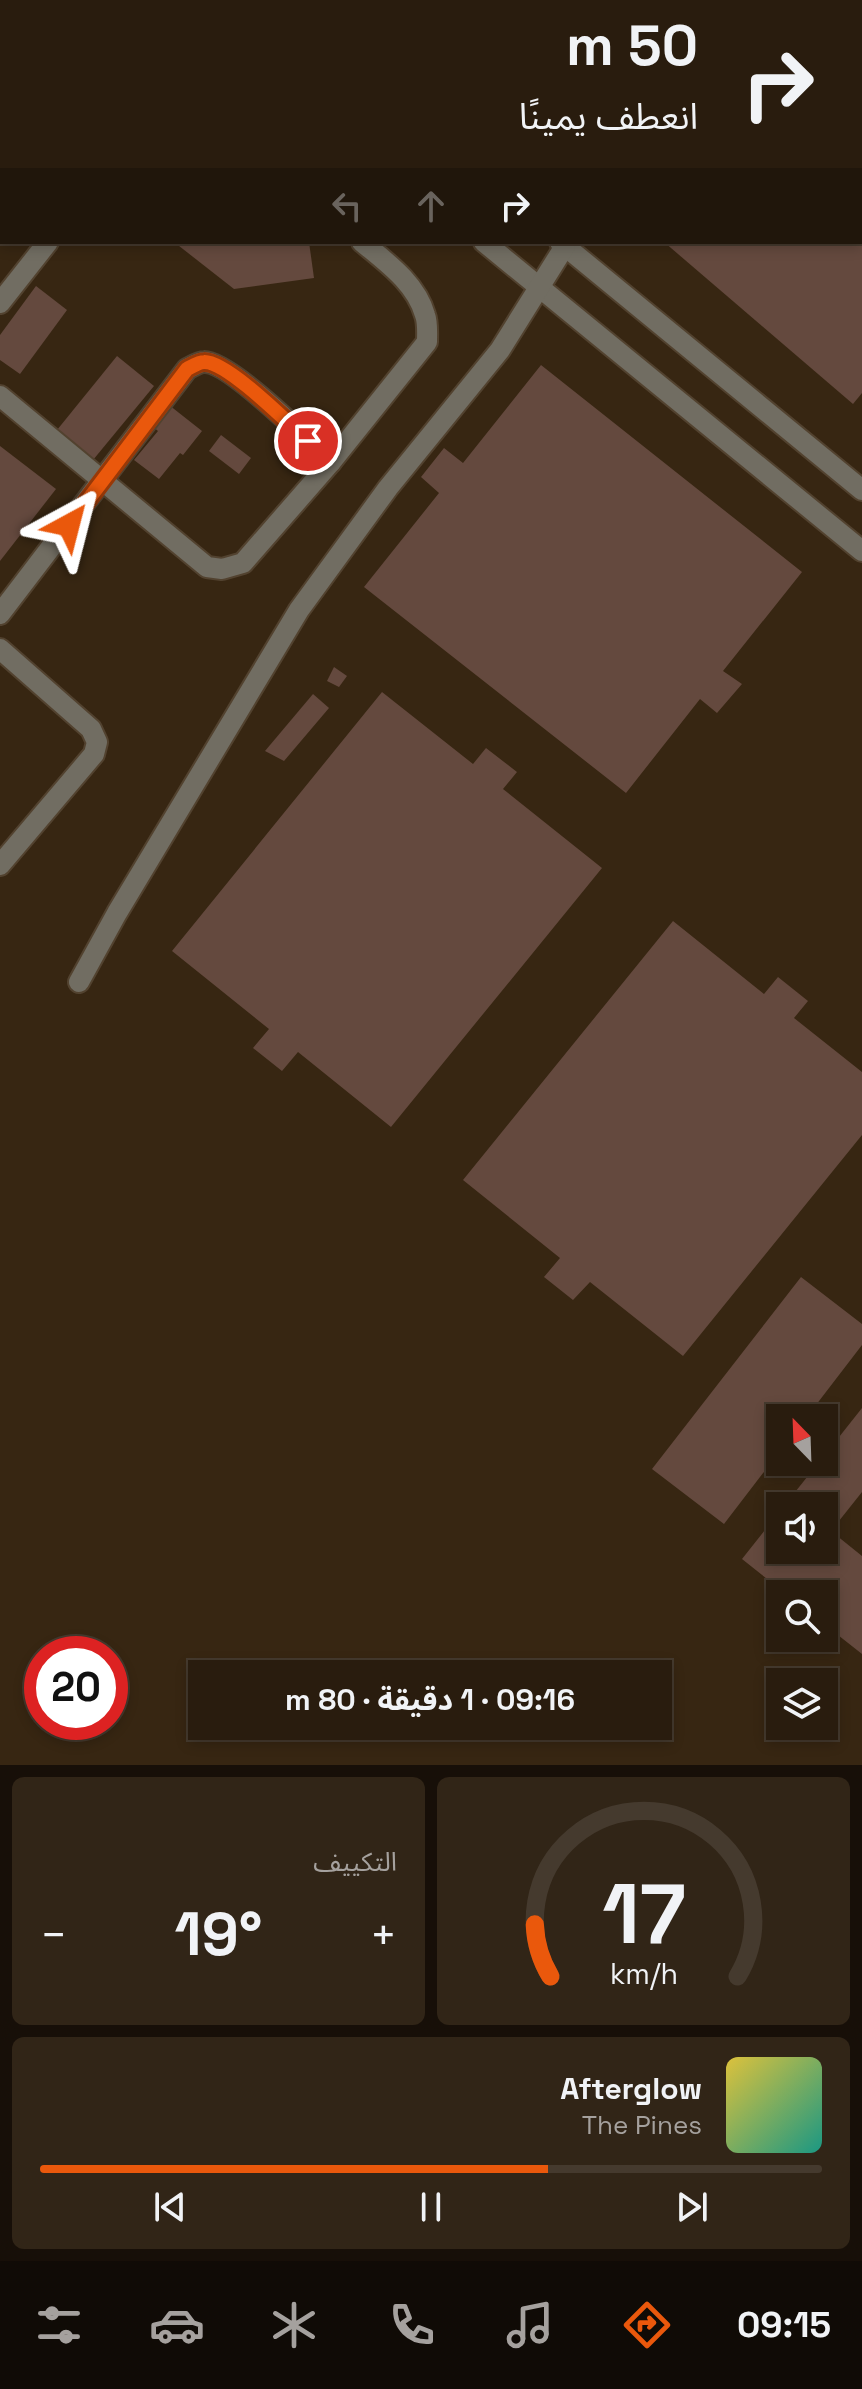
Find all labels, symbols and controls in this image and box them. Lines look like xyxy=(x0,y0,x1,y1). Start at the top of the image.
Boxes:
text: 50 m xyxy=(566,10,698,81)
icon: right xyxy=(726,32,830,136)
text: انعطف يمينًا xyxy=(519,94,698,140)
icon: left xyxy=(325,184,369,228)
icon: ahead xyxy=(409,184,453,228)
icon: right xyxy=(493,184,537,228)
pin xyxy=(274,407,342,475)
icon: arrive xyxy=(286,419,330,463)
position arrow xyxy=(27,483,111,567)
north arrow xyxy=(766,1404,838,1476)
map controls xyxy=(766,1404,838,1740)
button: sound xyxy=(766,1492,838,1564)
button: search xyxy=(766,1580,838,1652)
speed limit sign: 20 xyxy=(24,1636,128,1740)
button: layers xyxy=(766,1668,838,1740)
text: 09:16 · 1 دقيقة · 80 m xyxy=(285,1680,575,1719)
text: التكييف xyxy=(313,1845,397,1879)
text: 17 xyxy=(602,1861,685,1967)
text: 19° xyxy=(175,1896,262,1973)
text: − xyxy=(40,1907,67,1963)
text: + xyxy=(370,1907,397,1963)
text: km/h xyxy=(609,1956,678,1992)
text: Afterglow xyxy=(560,2069,702,2108)
text: The Pines xyxy=(582,2108,702,2142)
icon: previous xyxy=(148,2185,192,2229)
icon: pause xyxy=(409,2185,453,2229)
icon: next xyxy=(670,2185,714,2229)
icon: filters xyxy=(31,2297,87,2353)
icon: car xyxy=(149,2297,205,2353)
icon: climate xyxy=(266,2297,322,2353)
icon: phone xyxy=(384,2297,440,2353)
icon: music xyxy=(502,2297,558,2353)
icon: directions xyxy=(619,2297,675,2353)
text: 09:15 xyxy=(737,2302,831,2348)

